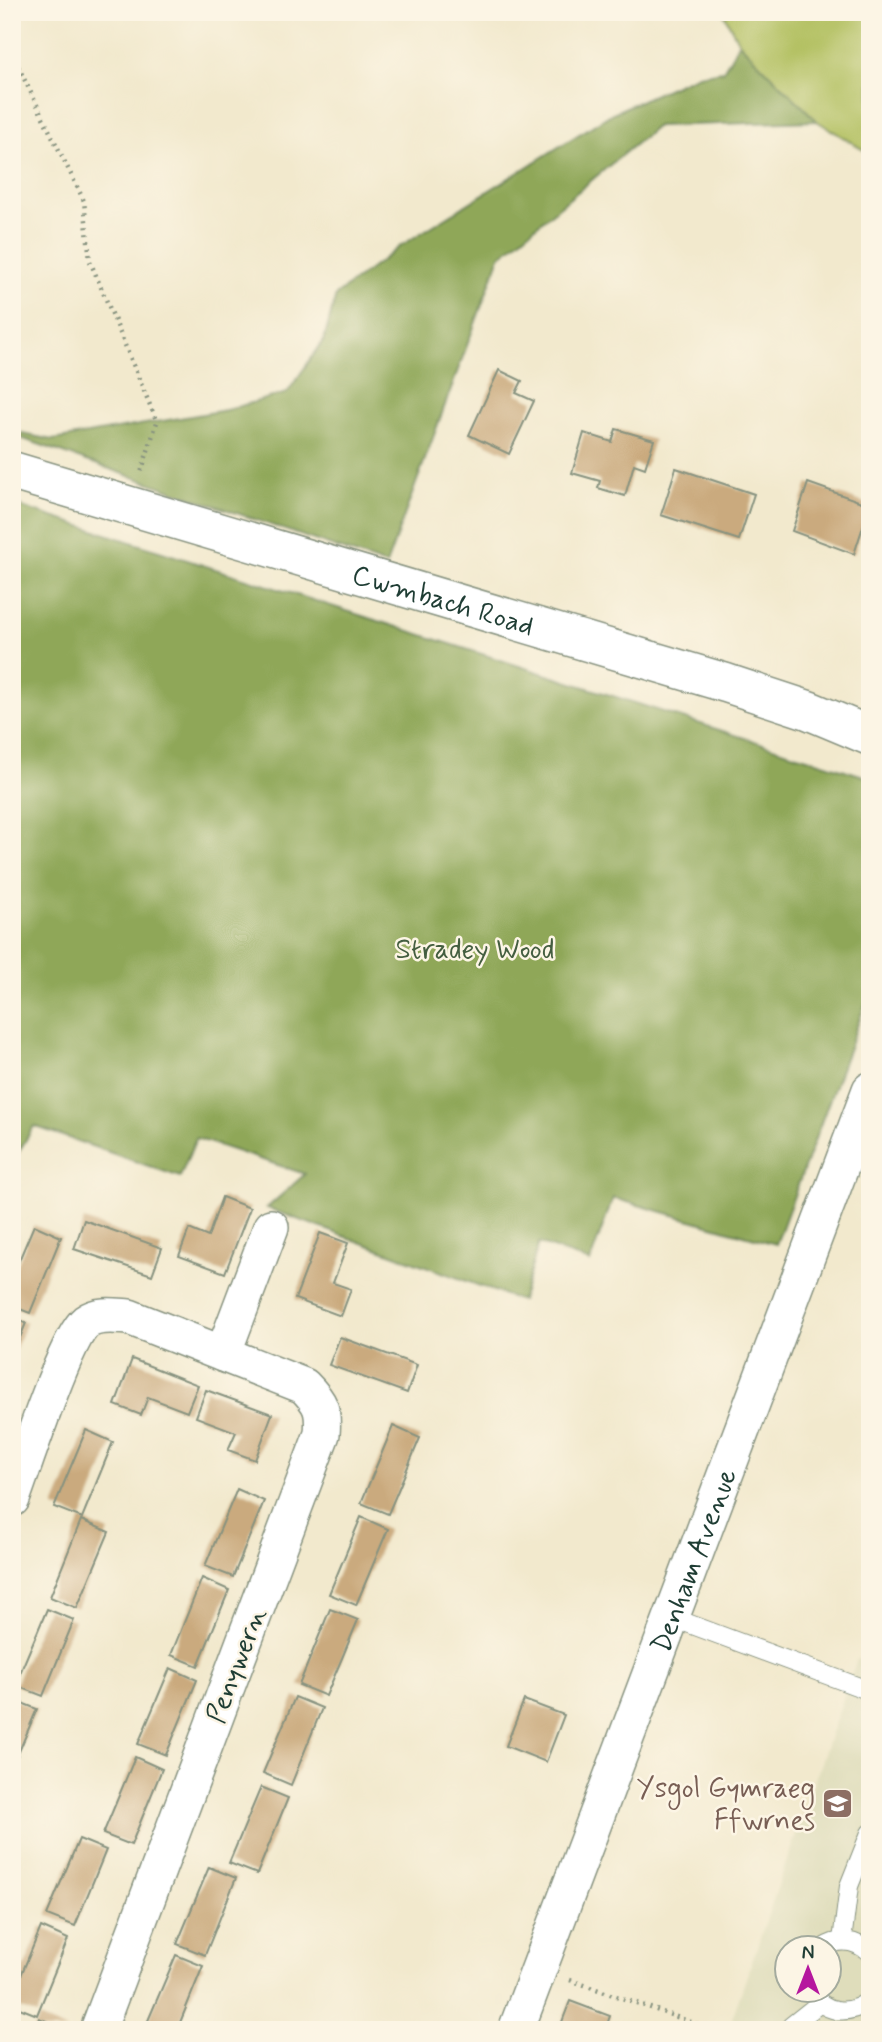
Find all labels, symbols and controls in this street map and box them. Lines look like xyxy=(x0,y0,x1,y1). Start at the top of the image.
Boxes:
street label: Cwmbach Road xyxy=(347,557,538,646)
park label: Stradey Wood xyxy=(395,932,555,969)
street label: Denham Avenue xyxy=(644,1464,747,1658)
street label: Penywern xyxy=(198,1603,276,1729)
place label: Ysgol Gymraeg Ffwrnes xyxy=(637,1771,815,1840)
school or university icon: Ysgol Gymraeg Ffwrnes xyxy=(821,1786,855,1820)
north arrow xyxy=(774,1934,844,2004)
text: N xyxy=(802,1941,814,1966)

